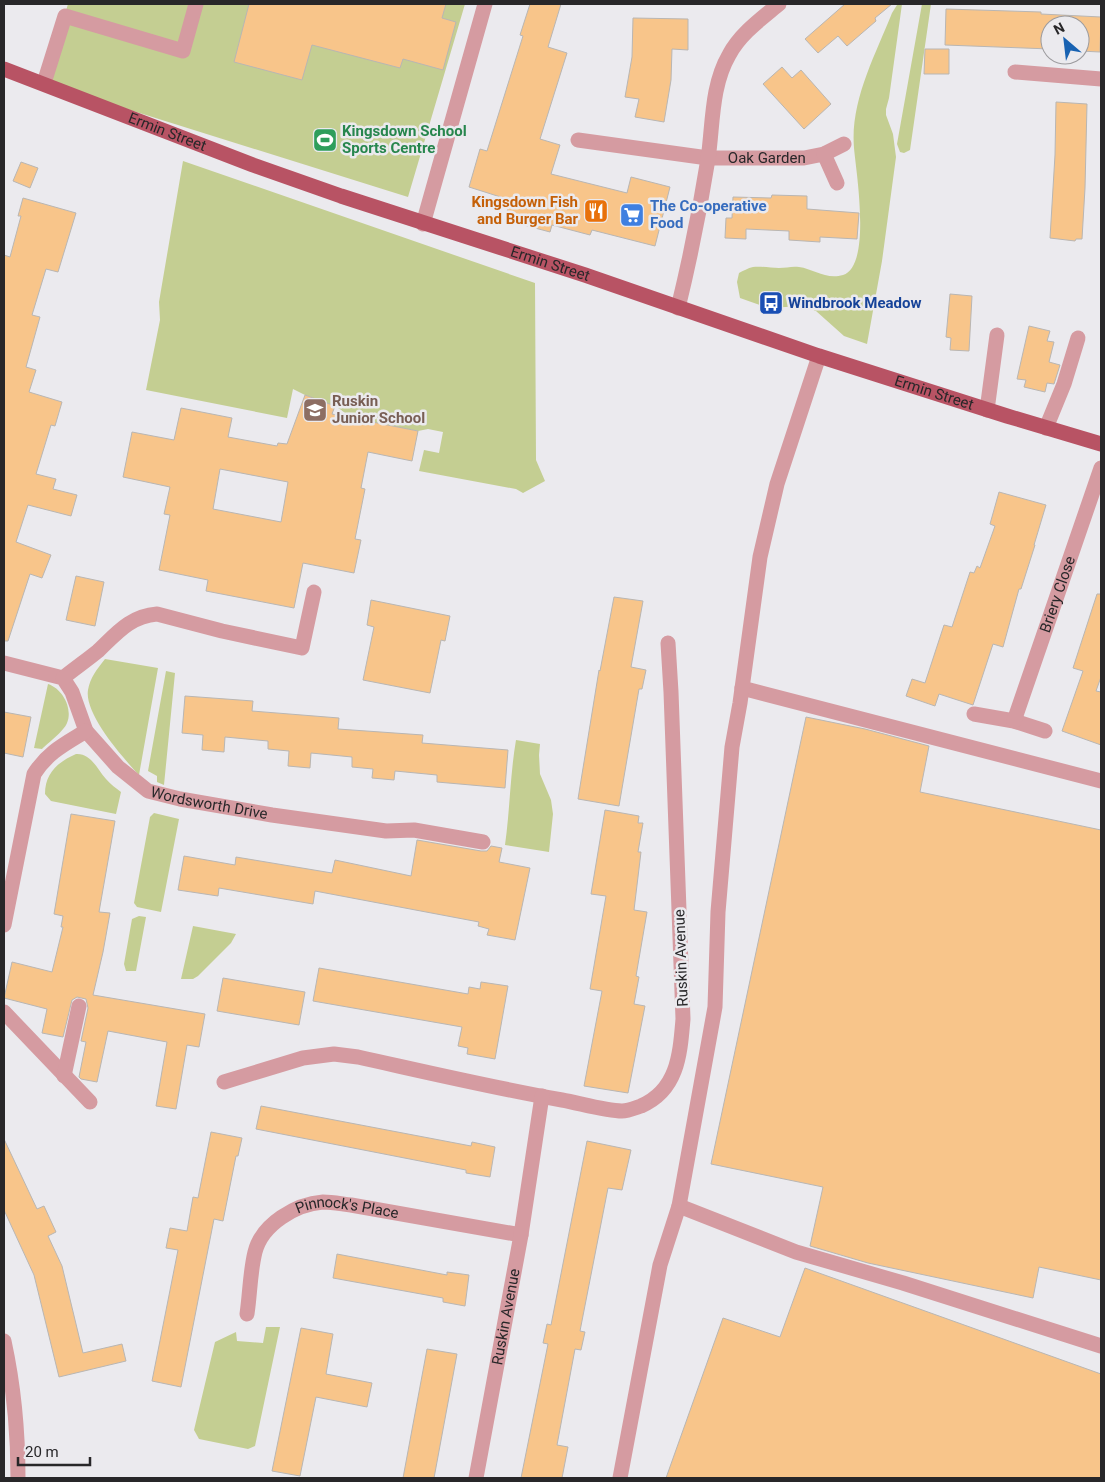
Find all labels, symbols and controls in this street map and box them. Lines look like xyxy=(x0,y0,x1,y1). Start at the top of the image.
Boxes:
north arrow xyxy=(1040,15,1090,65)
text: N xyxy=(1051,19,1067,38)
street label: Ermin Street xyxy=(126,109,209,155)
place label: Kingsdown School Sports Centre xyxy=(342,122,467,157)
sports icon: Kingsdown School Sports Centre xyxy=(312,127,338,153)
street label: Oak Garden xyxy=(728,149,806,167)
place label: Kingsdown Fish and Burger Bar xyxy=(471,193,579,228)
place label: The Co-operative Food xyxy=(650,197,767,232)
restaurant icon: Kingsdown Fish and Burger Bar xyxy=(583,198,609,224)
supermarket icon: The Co-operative Food xyxy=(619,202,645,228)
street label: Ermin Street xyxy=(508,243,592,285)
bus stop icon: Windbrook Meadow xyxy=(758,290,784,316)
place label: Windbrook Meadow xyxy=(788,294,922,312)
street label: Ermin Street xyxy=(892,372,976,414)
place label: Ruskin Junior School xyxy=(332,392,425,427)
school or university icon: Ruskin Junior School xyxy=(302,397,328,423)
street label: Briery Close xyxy=(1036,554,1079,635)
street label: Wordsworth Drive xyxy=(149,783,269,823)
street label: Ruskin Avenue xyxy=(670,909,692,1007)
street label: Pinnock's Place xyxy=(293,1193,400,1222)
street label: Ruskin Avenue xyxy=(488,1267,524,1366)
scale bar xyxy=(18,1434,90,1466)
text: 20 m xyxy=(25,1443,59,1461)

